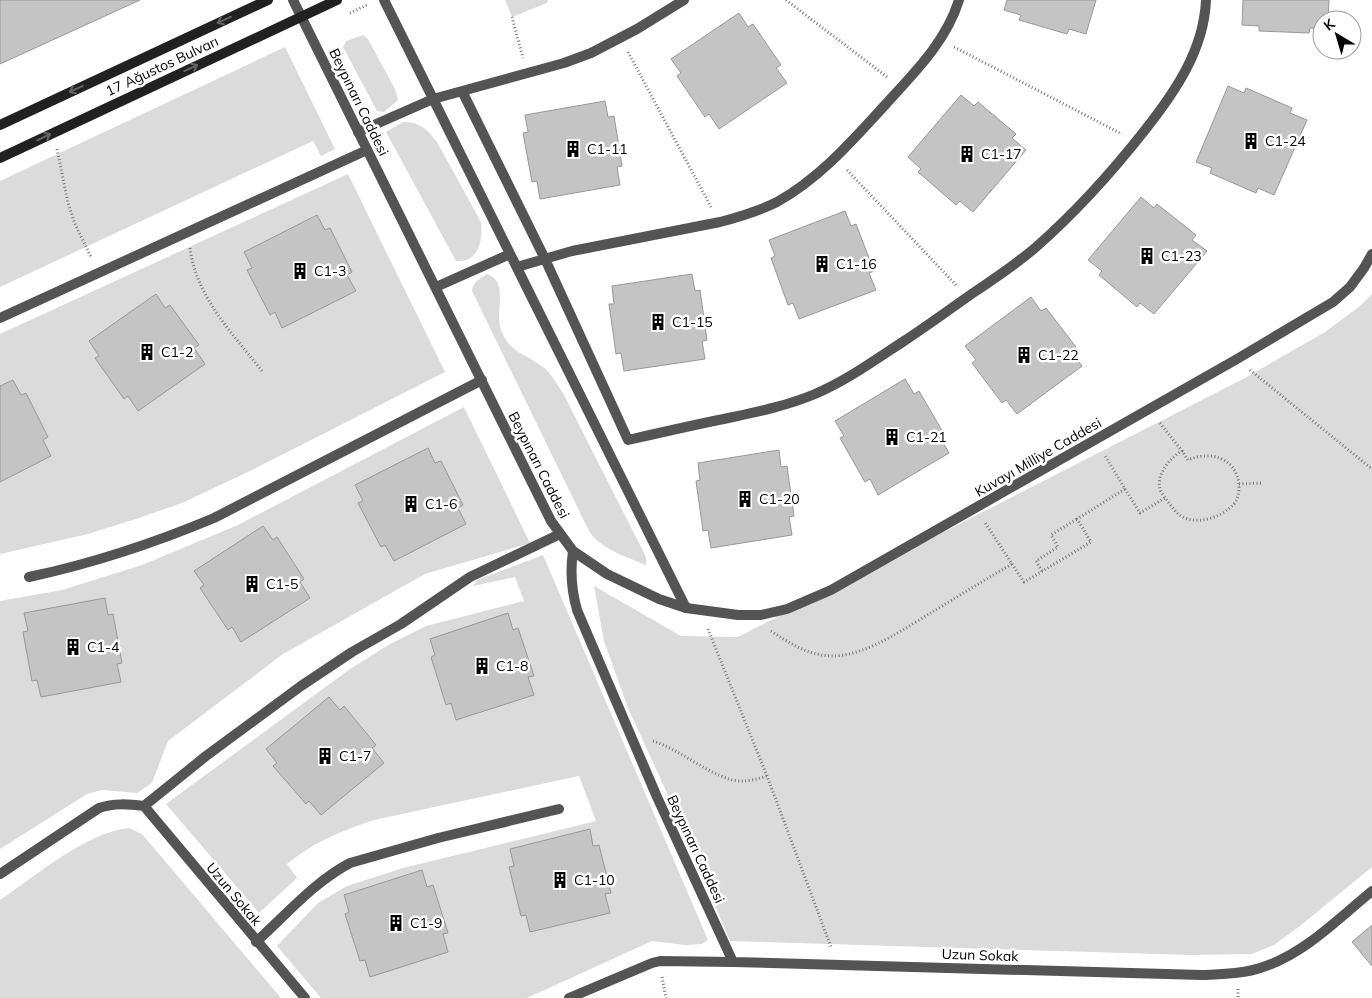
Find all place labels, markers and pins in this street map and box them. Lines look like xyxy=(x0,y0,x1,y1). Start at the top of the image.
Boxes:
building icon: C1-24 xyxy=(1241,131,1261,151)
place label: C1-24 xyxy=(1265,132,1306,150)
building icon: C1-11 xyxy=(563,139,583,159)
place label: C1-11 xyxy=(587,140,628,158)
building icon: C1-17 xyxy=(957,144,977,164)
place label: C1-17 xyxy=(981,145,1022,163)
building icon: C1-23 xyxy=(1137,246,1157,266)
place label: C1-23 xyxy=(1161,247,1202,265)
building icon: C1-16 xyxy=(812,254,832,274)
place label: C1-16 xyxy=(836,255,877,273)
building icon: C1-3 xyxy=(290,261,310,281)
place label: C1-3 xyxy=(314,262,346,280)
building icon: C1-15 xyxy=(648,312,668,332)
place label: C1-15 xyxy=(672,313,713,331)
building icon: C1-2 xyxy=(137,342,157,362)
place label: C1-2 xyxy=(161,343,193,361)
building icon: C1-22 xyxy=(1014,345,1034,365)
place label: C1-22 xyxy=(1038,346,1079,364)
building icon: C1-21 xyxy=(882,427,902,447)
place label: C1-21 xyxy=(906,428,947,446)
building icon: C1-20 xyxy=(735,489,755,509)
place label: C1-20 xyxy=(759,490,800,508)
building icon: C1-6 xyxy=(401,494,421,514)
place label: C1-6 xyxy=(425,495,457,513)
building icon: C1-5 xyxy=(242,574,262,594)
place label: C1-5 xyxy=(266,575,298,593)
building icon: C1-4 xyxy=(63,637,83,657)
place label: C1-4 xyxy=(87,638,120,656)
building icon: C1-8 xyxy=(472,656,492,676)
place label: C1-8 xyxy=(496,657,528,675)
building icon: C1-7 xyxy=(315,746,335,766)
place label: C1-7 xyxy=(339,747,371,765)
building icon: C1-10 xyxy=(550,870,570,890)
place label: C1-10 xyxy=(574,871,615,889)
building icon: C1-9 xyxy=(386,913,406,933)
place label: C1-9 xyxy=(410,914,442,932)

